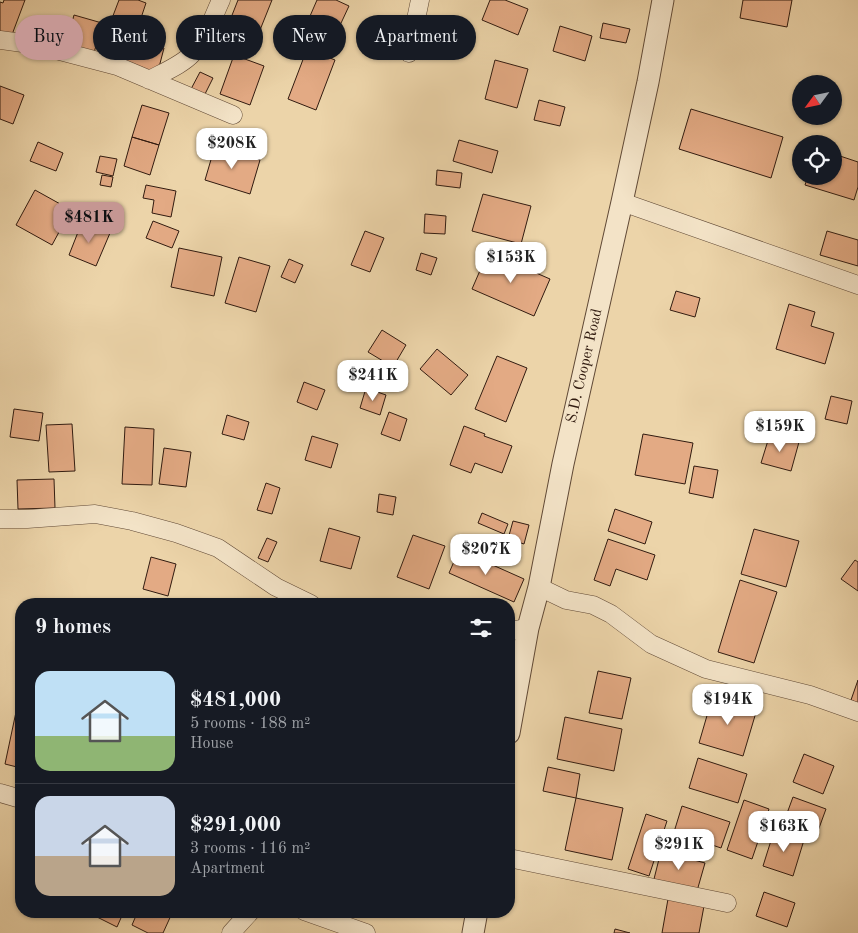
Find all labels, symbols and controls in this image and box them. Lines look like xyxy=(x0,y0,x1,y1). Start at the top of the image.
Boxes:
chip: Buy xyxy=(15,15,83,60)
chip: Rent xyxy=(93,15,166,60)
chip: Filters xyxy=(176,15,263,60)
chip: New xyxy=(273,15,346,60)
chip: Apartment xyxy=(356,15,476,60)
north arrow xyxy=(792,75,842,125)
map controls xyxy=(792,75,842,185)
pin: $208K xyxy=(197,128,267,170)
button: locate xyxy=(792,135,842,185)
text: $208K xyxy=(207,136,257,152)
pin: $481K xyxy=(54,202,124,244)
text: $481K xyxy=(64,210,114,226)
pin: $153K xyxy=(476,242,546,284)
text: $153K xyxy=(486,250,536,266)
street label: S.D. Cooper Road xyxy=(565,307,606,425)
pin: $241K xyxy=(338,360,408,402)
text: $241K xyxy=(348,368,398,384)
pin: $159K xyxy=(745,410,815,453)
text: $159K xyxy=(755,419,805,435)
pin: $207K xyxy=(451,534,521,576)
text: $207K xyxy=(461,542,511,558)
icon: filters xyxy=(467,614,495,642)
text: 9 homes xyxy=(35,617,111,638)
pin: $194K xyxy=(693,684,763,726)
text: $481,000 xyxy=(190,690,281,711)
icon: home xyxy=(75,691,135,751)
text: $194K xyxy=(703,692,753,708)
text: 5 rooms · 188 m² xyxy=(190,716,310,732)
text: House xyxy=(190,736,233,752)
pin: $163K xyxy=(749,810,819,853)
text: $291,000 xyxy=(190,815,281,836)
icon: home xyxy=(75,816,135,876)
text: $163K xyxy=(759,819,809,835)
pin: $291K xyxy=(644,828,714,871)
text: $291K xyxy=(654,837,704,853)
text: 3 rooms · 116 m² xyxy=(190,841,310,857)
text: Apartment xyxy=(190,861,265,877)

